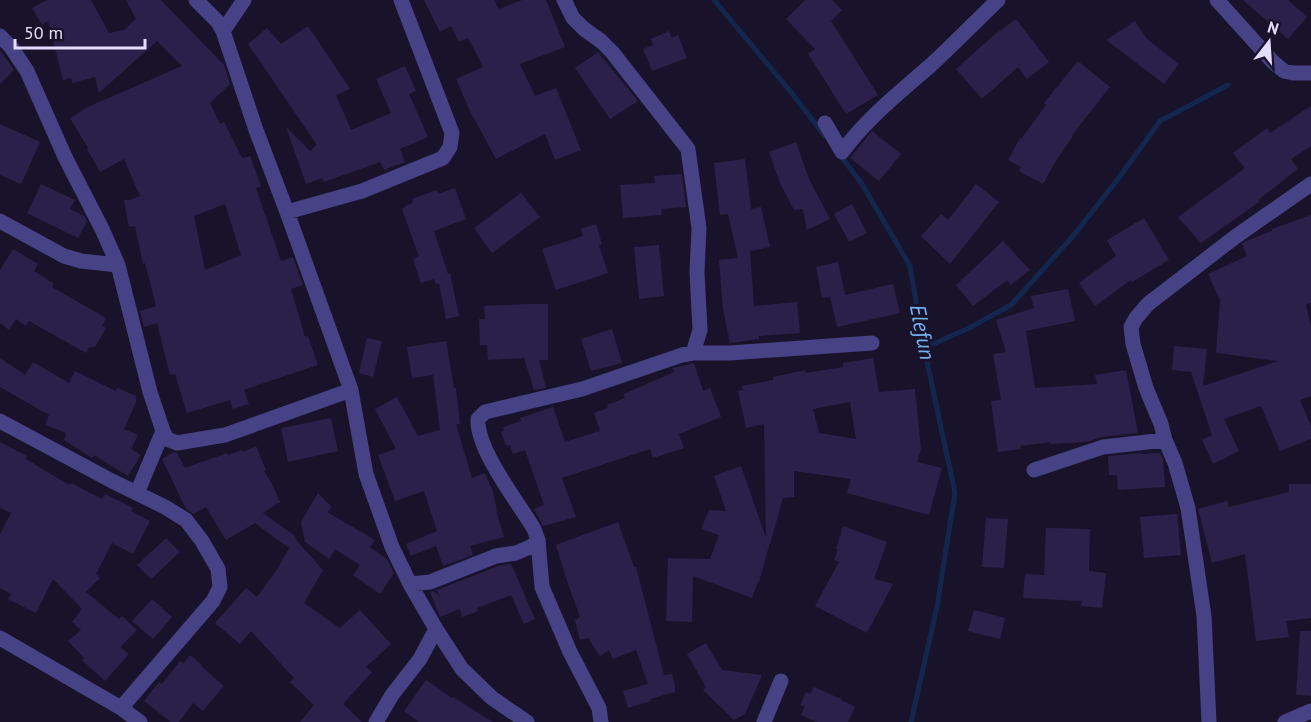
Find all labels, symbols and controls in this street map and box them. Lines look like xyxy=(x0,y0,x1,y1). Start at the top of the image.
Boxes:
scale bar xyxy=(15,12,146,50)
north arrow xyxy=(1239,12,1299,72)
text: N xyxy=(1265,17,1281,39)
text: 50 m xyxy=(24,21,63,44)
water label: Elefun xyxy=(904,302,942,362)

